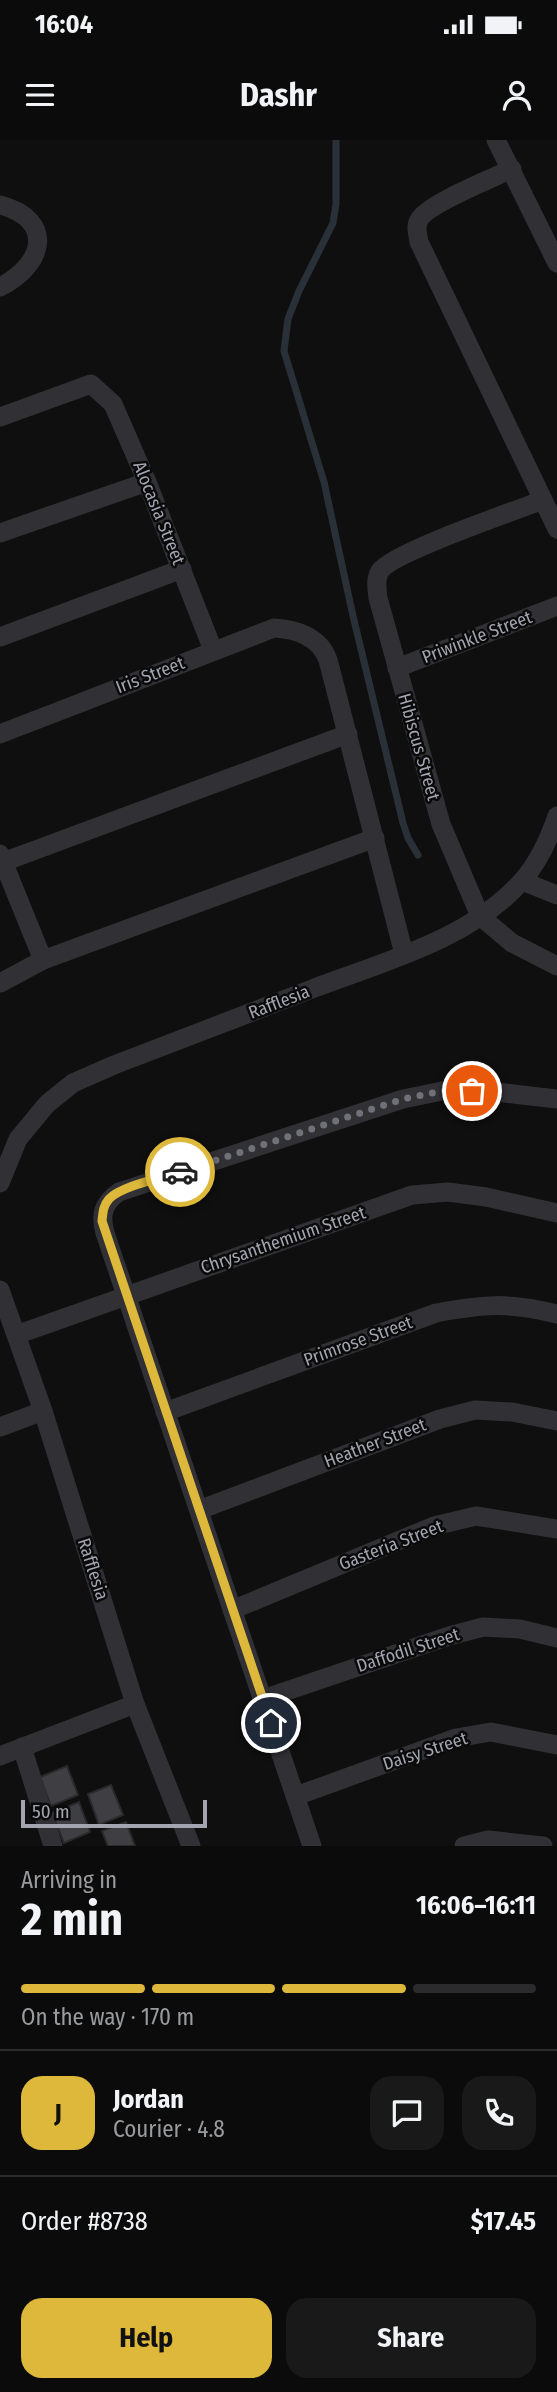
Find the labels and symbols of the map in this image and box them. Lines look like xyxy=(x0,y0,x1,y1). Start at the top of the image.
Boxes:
street label: Alocasia Street xyxy=(128,458,190,568)
street label: Priwinkle Street xyxy=(419,606,535,668)
street label: Iris Street xyxy=(113,652,188,698)
street label: Hibiscus Street xyxy=(393,691,445,803)
street label: Rafflesia xyxy=(245,980,313,1024)
pin xyxy=(442,1061,502,1121)
courier xyxy=(145,1137,215,1207)
street label: Chrysanthemium Street xyxy=(198,1201,368,1279)
street label: Primrose Street xyxy=(301,1311,415,1371)
street label: Heather Street xyxy=(321,1413,429,1473)
street label: Gasteria Street xyxy=(336,1515,446,1575)
street label: Rafflesia xyxy=(73,1535,113,1603)
street label: Daffodil Street xyxy=(354,1623,462,1677)
pin xyxy=(241,1693,301,1753)
street label: Daisy Street xyxy=(380,1727,470,1775)
scale bar xyxy=(21,1797,206,1829)

